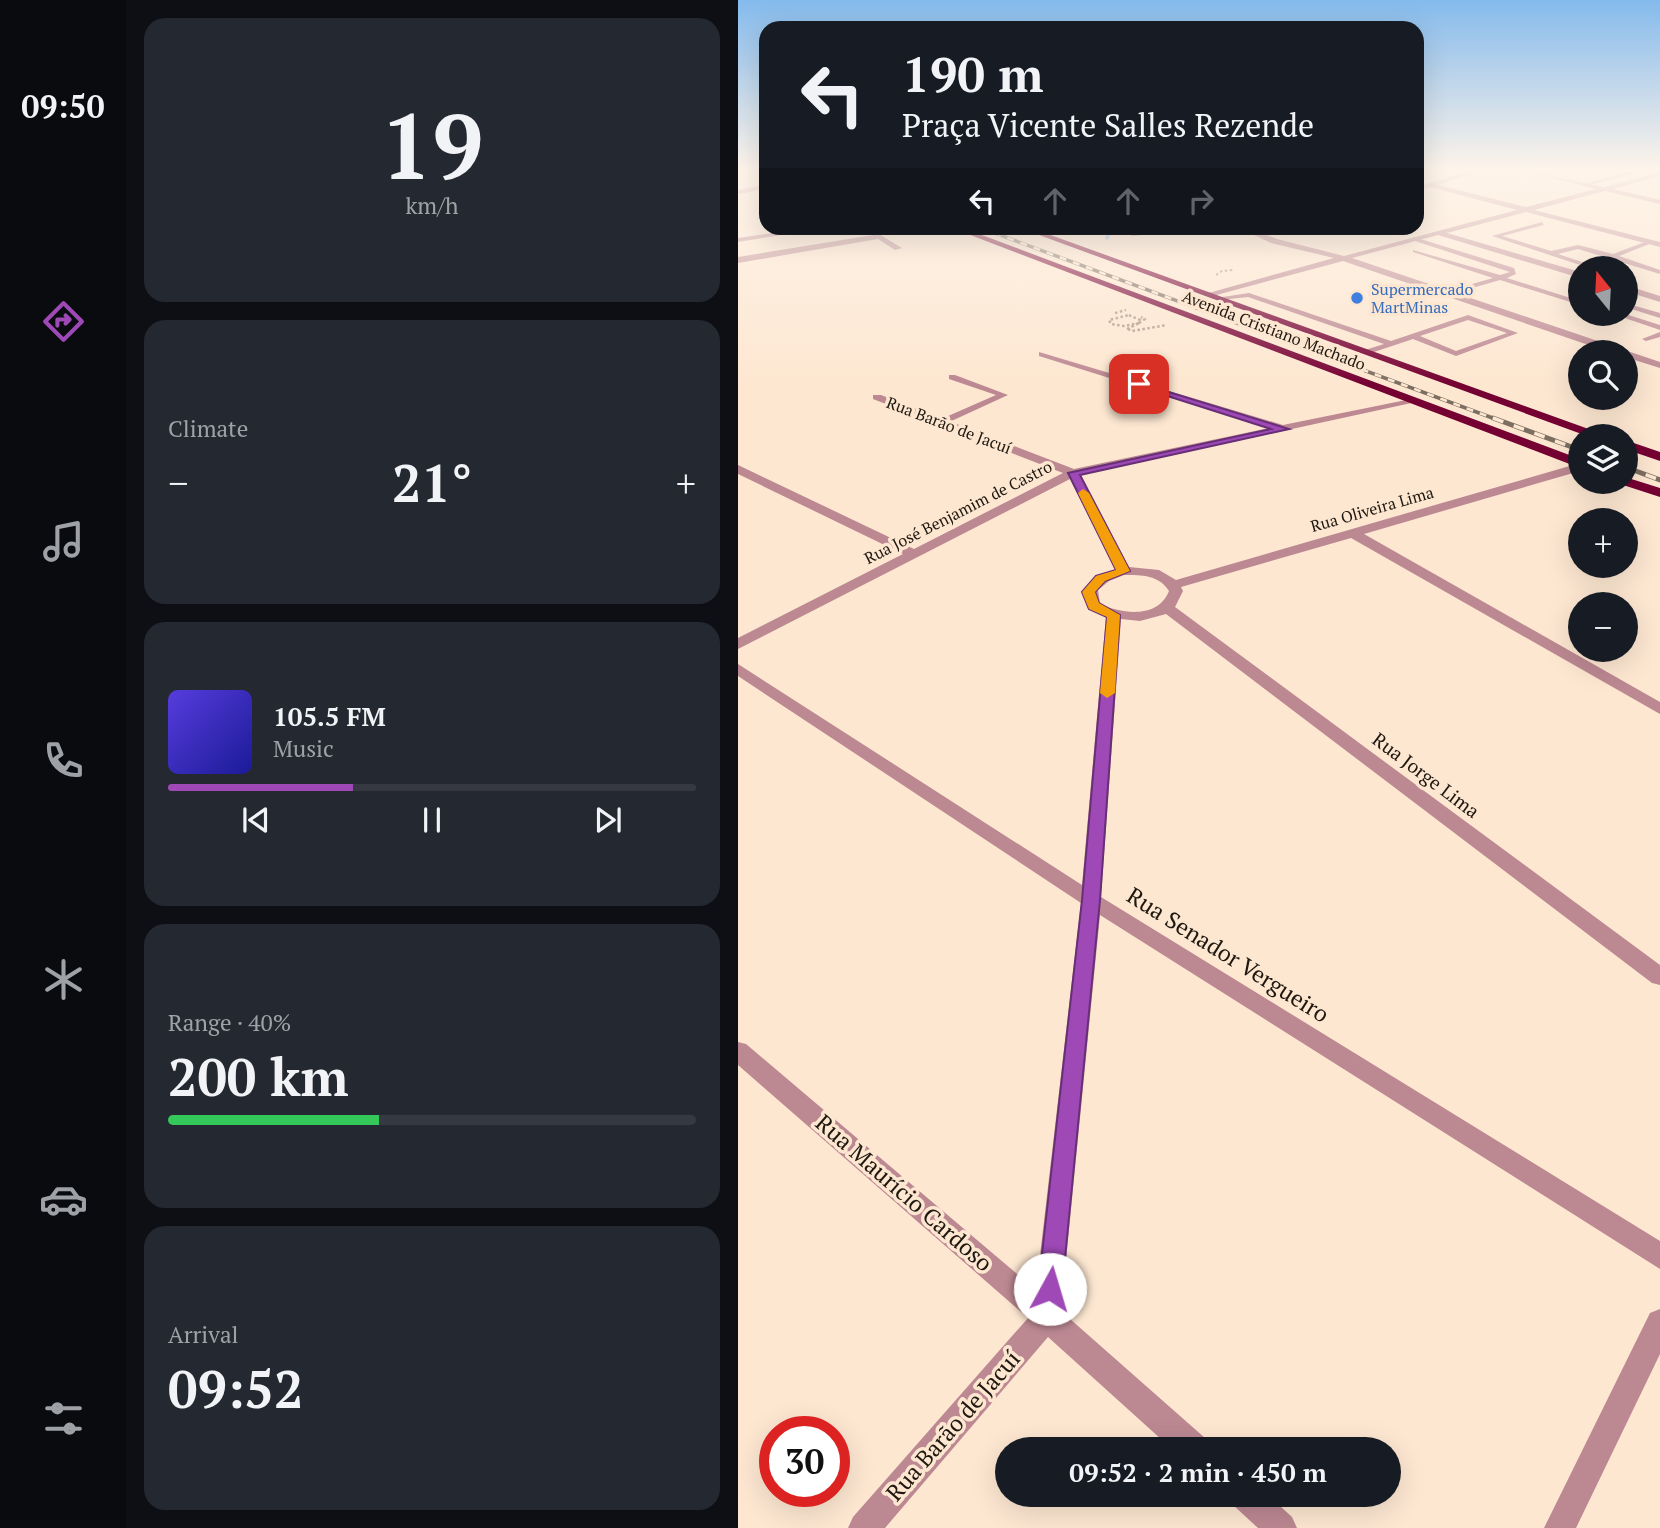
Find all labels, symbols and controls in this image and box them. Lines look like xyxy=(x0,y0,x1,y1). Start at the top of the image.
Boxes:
text: 190 m xyxy=(902,41,1044,106)
icon: left xyxy=(787,49,878,140)
text: 19 xyxy=(381,84,483,205)
text: 09:50 xyxy=(21,85,105,127)
text: Praça Vicente Salles Rezende xyxy=(902,104,1314,146)
icon: left xyxy=(963,182,1001,220)
icon: ahead xyxy=(1036,182,1074,220)
icon: ahead xyxy=(1109,182,1147,220)
icon: right xyxy=(1182,182,1220,220)
text: km/h xyxy=(405,190,459,221)
north arrow xyxy=(1568,256,1638,326)
map controls xyxy=(1568,256,1638,662)
place label: Supermercado MartMinas xyxy=(1371,278,1473,318)
street label: Avenida Cristiano Machado xyxy=(1179,285,1369,375)
marker: Supermercado MartMinas xyxy=(1349,290,1365,306)
icon: directions xyxy=(39,297,88,346)
button: search xyxy=(1568,340,1638,410)
pin xyxy=(1109,354,1169,414)
icon: arrive xyxy=(1120,365,1158,403)
street label: Rua Barão de Jacuí xyxy=(883,391,1015,459)
text: Climate xyxy=(168,413,248,444)
button: layers xyxy=(1568,424,1638,494)
text: 21° xyxy=(392,448,472,517)
street label: Rua José Benjamim de Castro xyxy=(860,455,1056,569)
text: − xyxy=(168,458,188,508)
text: + xyxy=(676,458,696,508)
street label: Rua Oliveira Lima xyxy=(1308,481,1436,537)
button: + xyxy=(1568,508,1638,578)
icon: music xyxy=(39,517,88,566)
button: − xyxy=(1568,592,1638,662)
text: 105.5 FM xyxy=(273,699,386,733)
street label: Rua Jorge Lima xyxy=(1368,726,1485,823)
text: Music xyxy=(273,733,334,764)
icon: phone xyxy=(39,736,88,785)
icon: previous xyxy=(237,801,275,839)
icon: pause xyxy=(413,801,451,839)
icon: next xyxy=(589,801,627,839)
street label: Rua Senador Vergueiro xyxy=(1121,880,1335,1029)
icon: climate xyxy=(39,955,88,1004)
text: Range · 40% xyxy=(168,1007,291,1038)
text: 200 km xyxy=(168,1042,349,1111)
street label: Rua Maurício Cardoso xyxy=(809,1107,999,1278)
icon: car xyxy=(39,1175,88,1224)
position arrow xyxy=(1013,1252,1087,1326)
text: Arrival xyxy=(168,1319,239,1350)
street label: Rua Barão de Jacuí xyxy=(879,1344,1027,1507)
text: 09:52 xyxy=(168,1354,303,1423)
icon: filters xyxy=(39,1394,88,1443)
speed limit sign: 30 xyxy=(759,1416,850,1507)
text: 09:52 · 2 min · 450 m xyxy=(1069,1455,1327,1489)

